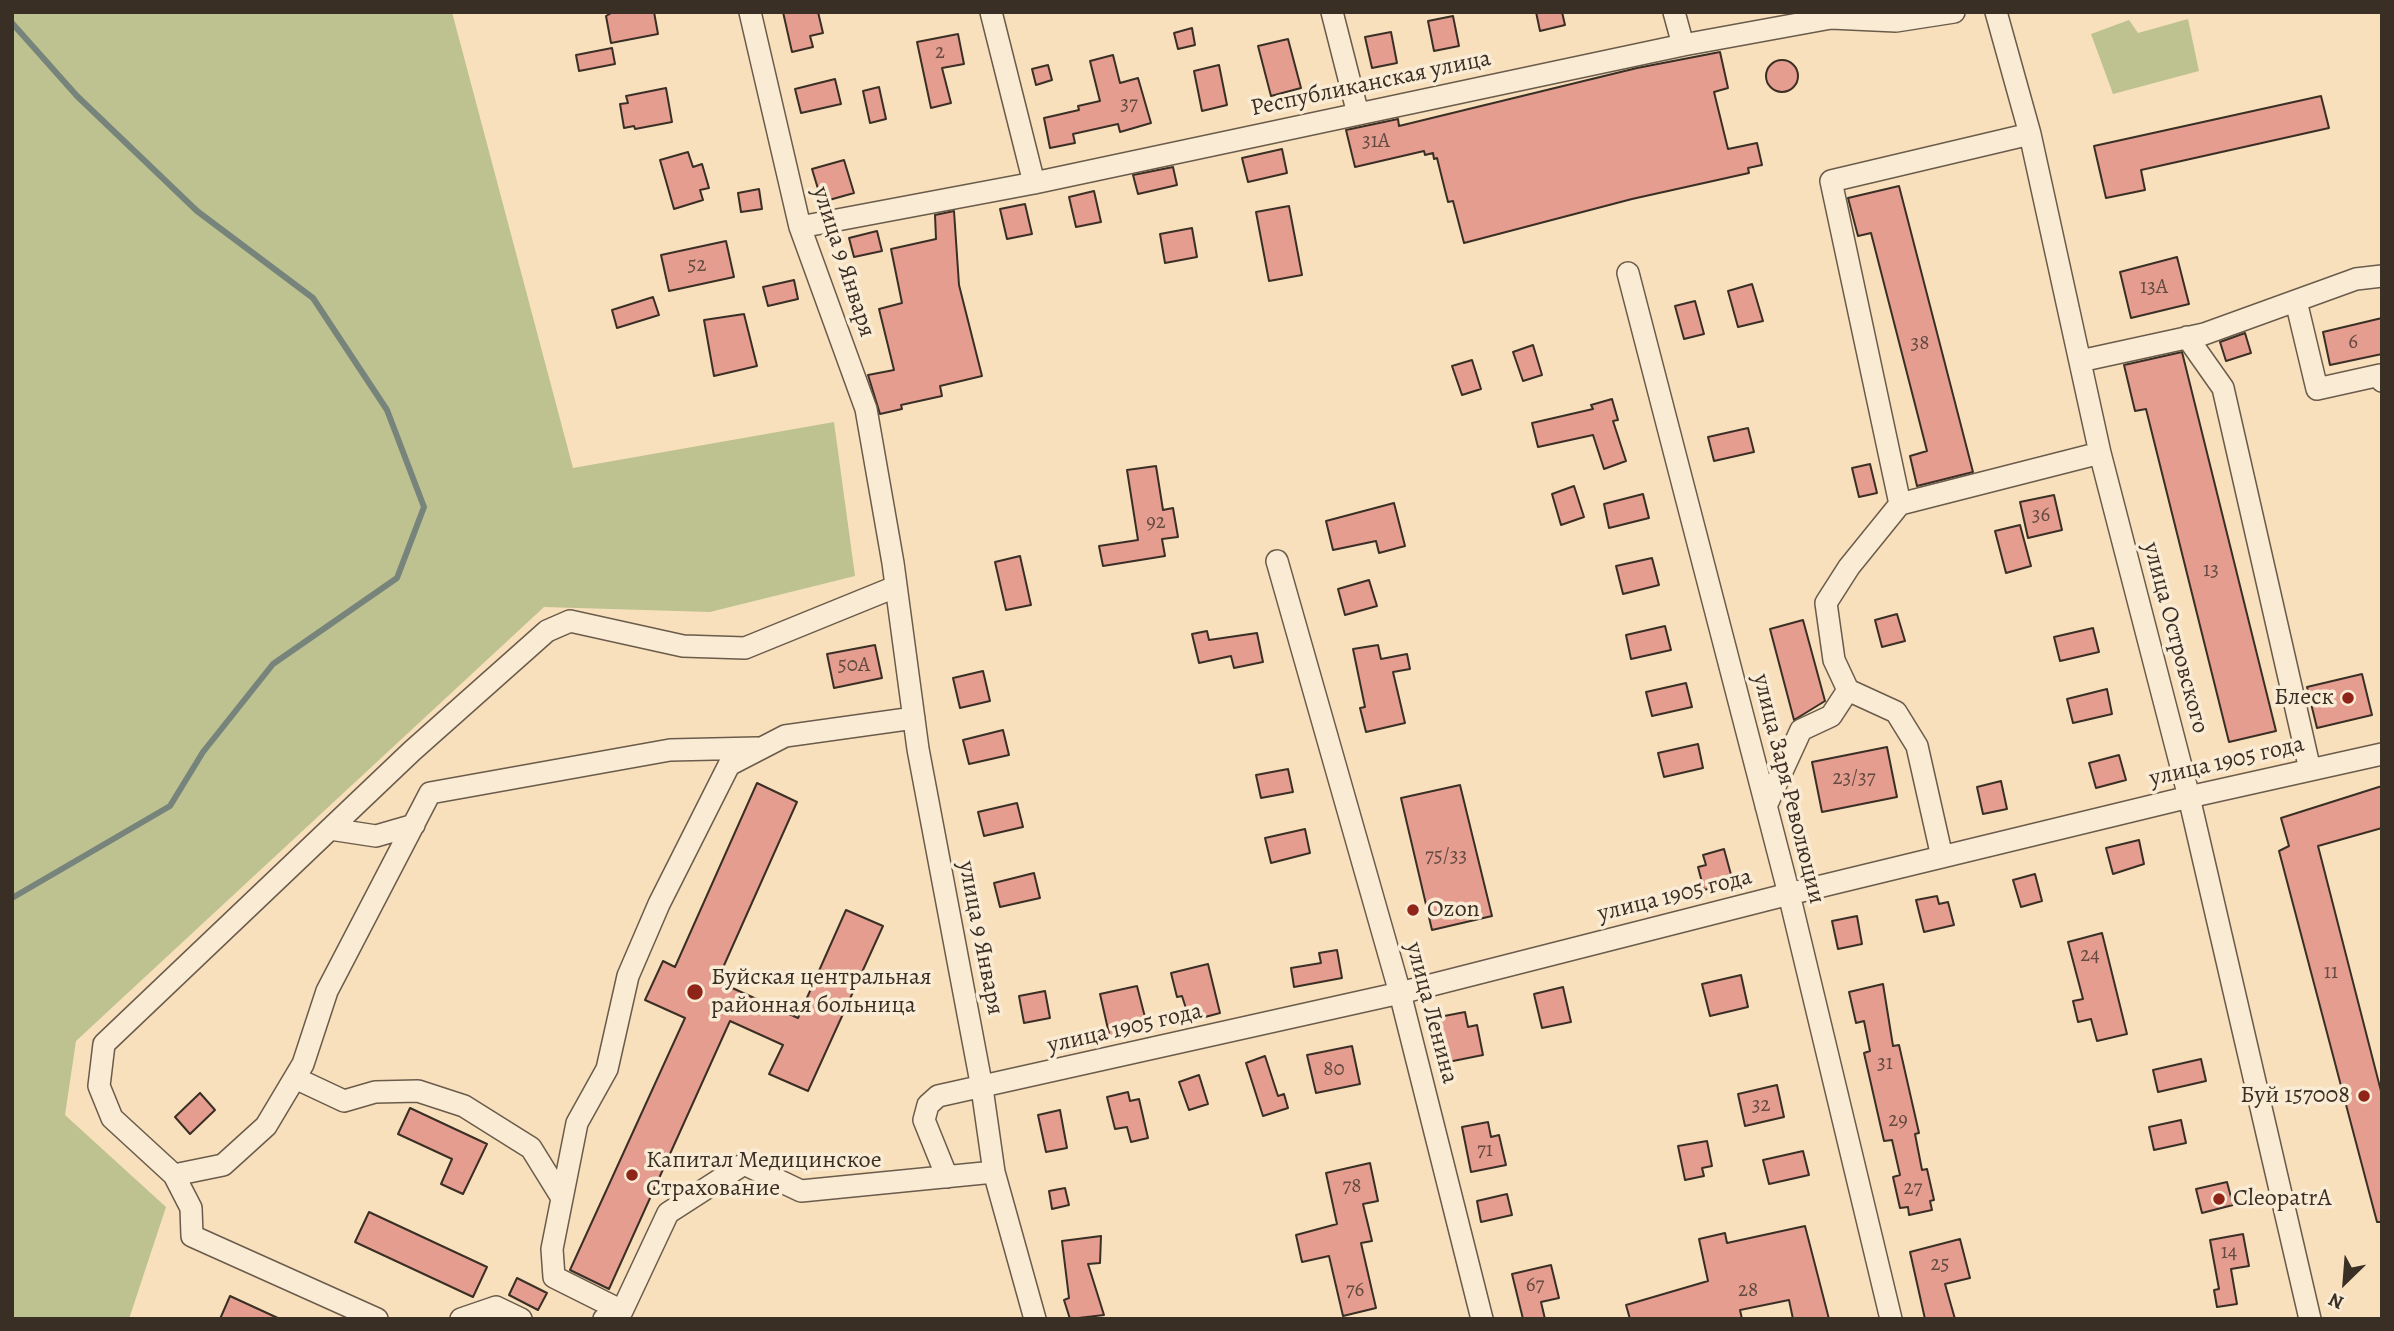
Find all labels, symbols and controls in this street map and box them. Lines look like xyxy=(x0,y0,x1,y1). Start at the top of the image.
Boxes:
house number: 2 xyxy=(935,40,945,66)
street label: Республиканская улица xyxy=(1248,44,1494,124)
house number: 37 xyxy=(1120,92,1138,118)
house number: 31А xyxy=(1362,129,1390,155)
street label: улица 9 Января xyxy=(805,183,881,341)
house number: 52 xyxy=(687,253,707,279)
house number: 13А xyxy=(2140,275,2168,301)
house number: 6 xyxy=(2348,330,2358,356)
house number: 38 xyxy=(1911,331,1929,357)
house number: 36 xyxy=(2032,503,2050,529)
house number: 92 xyxy=(1146,510,1166,536)
street label: улица Островского xyxy=(2136,539,2214,737)
house number: 13 xyxy=(2203,558,2219,584)
house number: 50А xyxy=(838,653,870,679)
street label: улица Заря Революции xyxy=(1745,671,1831,907)
place label: Блеск xyxy=(2274,684,2334,712)
marker: Блеск xyxy=(2340,690,2356,706)
street label: улица 1905 года xyxy=(2147,730,2307,794)
house number: 23/37 xyxy=(1832,766,1876,792)
house number: 75/33 xyxy=(1425,844,1467,870)
street label: улица 9 Января xyxy=(951,859,1009,1017)
street label: улица 1905 года xyxy=(1595,863,1755,929)
place label: Ozon xyxy=(1427,896,1480,924)
marker: Ozon xyxy=(1405,902,1421,918)
street label: улица Ленина xyxy=(1398,939,1464,1087)
house number: 24 xyxy=(2080,943,2100,969)
house number: 11 xyxy=(2324,960,2338,986)
place label: Буйская центральная районная больница xyxy=(711,964,932,1020)
marker: Буйская центральная районная больница xyxy=(685,982,705,1002)
street label: улица 1905 года xyxy=(1045,997,1205,1061)
house number: 31 xyxy=(1877,1051,1893,1077)
house number: 80 xyxy=(1323,1057,1345,1083)
place label: Буй 157008 xyxy=(2240,1082,2350,1110)
marker: Буй 157008 xyxy=(2356,1088,2372,1104)
house number: 32 xyxy=(1752,1093,1770,1119)
house number: 29 xyxy=(1888,1108,1908,1134)
house number: 71 xyxy=(1477,1138,1493,1164)
place label: Капитал Медицинское Страхование xyxy=(646,1147,882,1203)
marker: Капитал Медицинское Страхование xyxy=(624,1167,640,1183)
house number: 78 xyxy=(1342,1174,1362,1200)
house number: 27 xyxy=(1904,1176,1922,1202)
place label: CleopatrA xyxy=(2233,1185,2332,1213)
marker: CleopatrA xyxy=(2211,1191,2227,1207)
house number: 14 xyxy=(2221,1240,2237,1266)
north arrow xyxy=(2310,1247,2380,1317)
house number: 25 xyxy=(1930,1252,1950,1278)
house number: 67 xyxy=(1526,1273,1544,1299)
house number: 76 xyxy=(1346,1278,1364,1304)
house number: 28 xyxy=(1738,1278,1758,1304)
text: N xyxy=(2324,1286,2348,1316)

